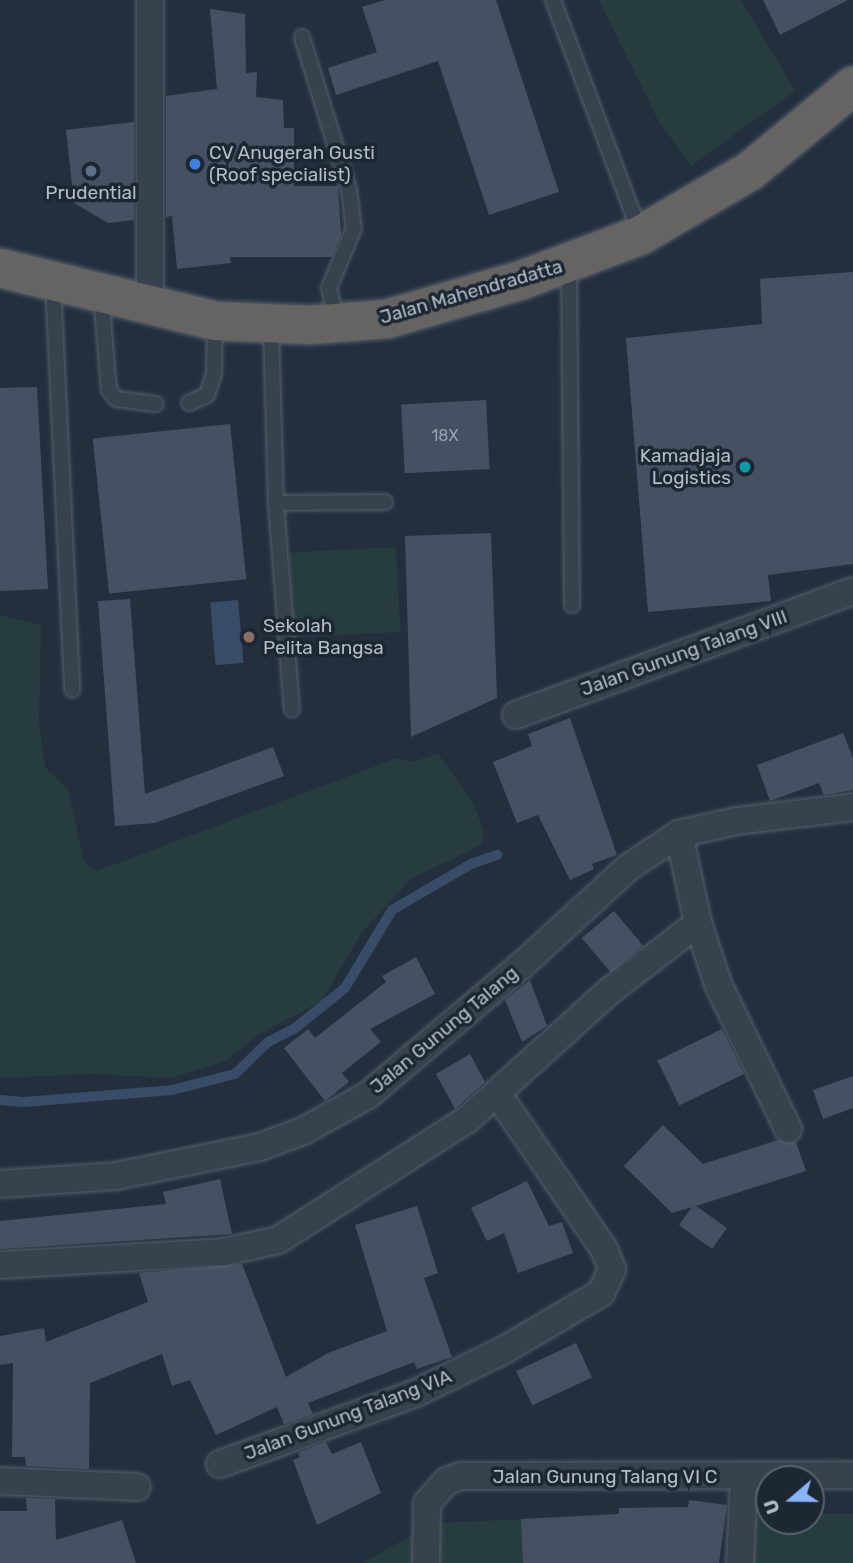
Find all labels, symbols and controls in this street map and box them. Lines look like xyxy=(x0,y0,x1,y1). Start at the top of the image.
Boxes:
place label: CV Anugerah Gusti (Roof specialist) xyxy=(209,142,376,186)
marker: CV Anugerah Gusti (Roof specialist) xyxy=(187,156,203,172)
marker: Prudential xyxy=(83,163,99,179)
place label: Prudential xyxy=(45,182,137,204)
street label: Jalan Mahendradatta xyxy=(377,255,565,329)
house number: 18X xyxy=(431,426,459,446)
place label: Kamadjaja Logistics xyxy=(640,445,731,489)
marker: Kamadjaja Logistics xyxy=(737,459,753,475)
street label: Jalan Gunung Talang VIII xyxy=(577,605,791,701)
place label: Sekolah Pelita Bangsa xyxy=(263,615,384,659)
marker: Sekolah Pelita Bangsa xyxy=(241,629,257,645)
street label: Jalan Gunung Talang xyxy=(365,961,523,1099)
street label: Jalan Gunung Talang VIA xyxy=(241,1365,455,1465)
north arrow xyxy=(755,1465,825,1535)
street label: Jalan Gunung Talang VI C xyxy=(492,1466,718,1488)
text: U xyxy=(759,1496,785,1517)

